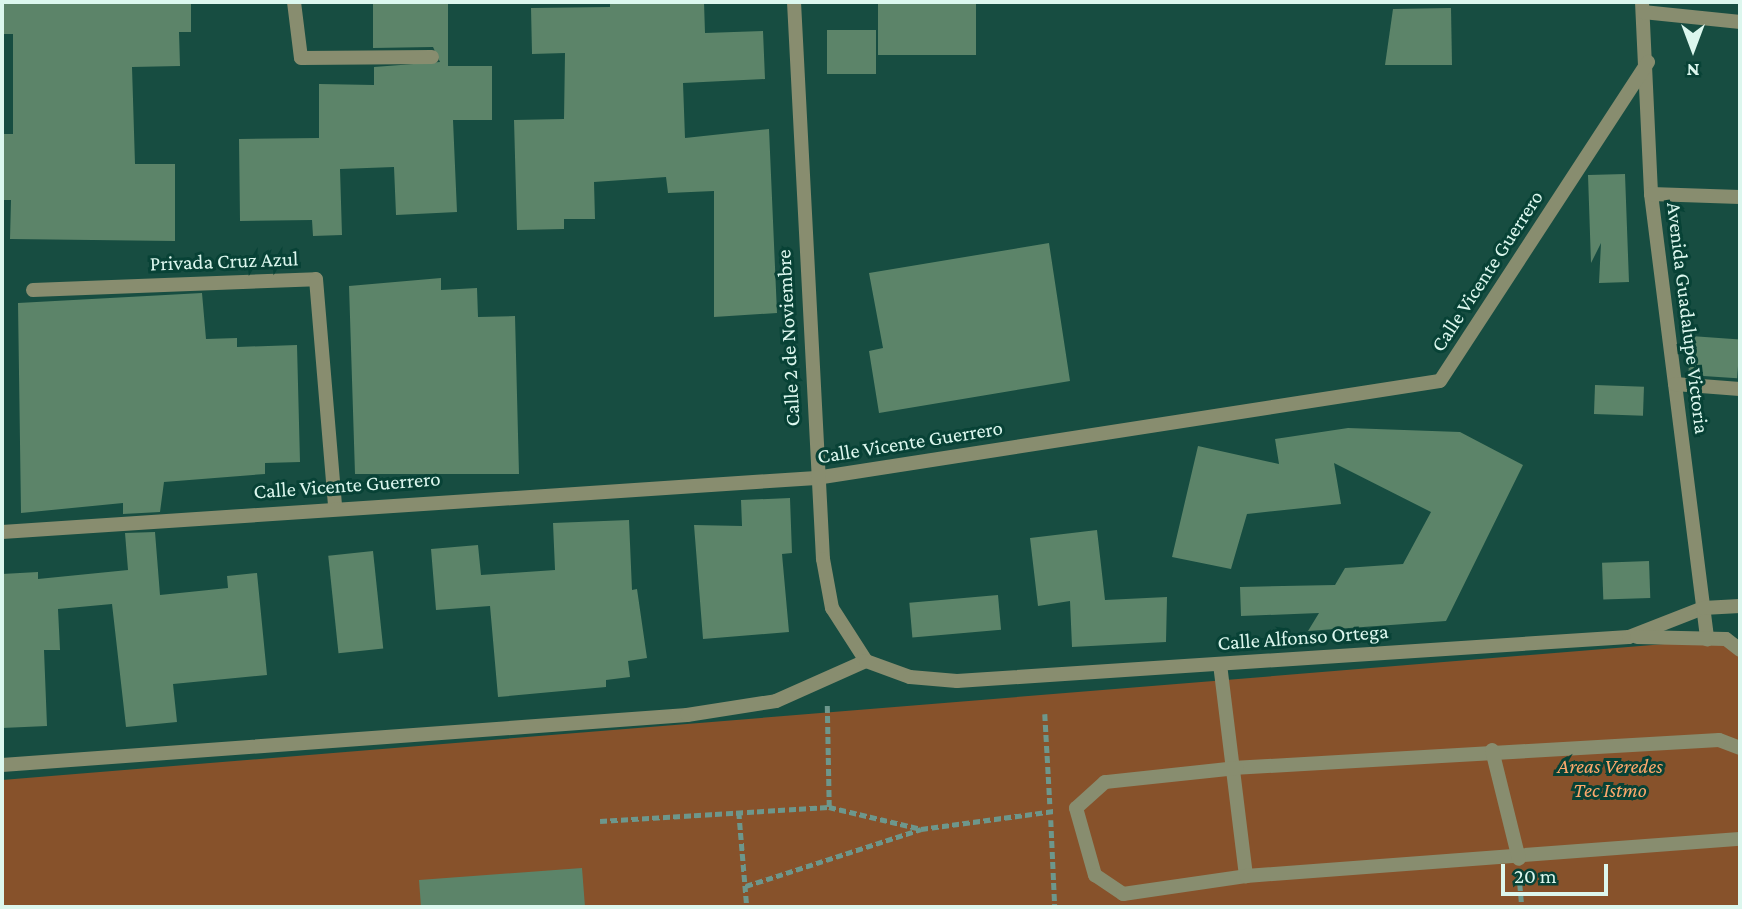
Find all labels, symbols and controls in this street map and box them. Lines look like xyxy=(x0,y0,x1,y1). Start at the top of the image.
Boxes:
north arrow xyxy=(1658,14,1728,84)
text: N xyxy=(1687,60,1699,81)
street label: Calle Vicente Guerrero xyxy=(1425,186,1549,356)
street label: Avenida Guadalupe Victoria xyxy=(1661,201,1715,435)
street label: Privada Cruz Azul xyxy=(149,246,299,276)
street label: Calle 2 de Noviembre xyxy=(771,249,805,427)
street label: Calle Vicente Guerrero xyxy=(816,415,1004,469)
street label: Calle Vicente Guerrero xyxy=(253,466,441,504)
street label: Calle Alfonso Ortega xyxy=(1217,618,1389,656)
park label: Areas Veredes Tec Istmo xyxy=(1557,753,1663,803)
scale bar xyxy=(1504,850,1611,894)
text: 20 m xyxy=(1514,864,1557,888)

